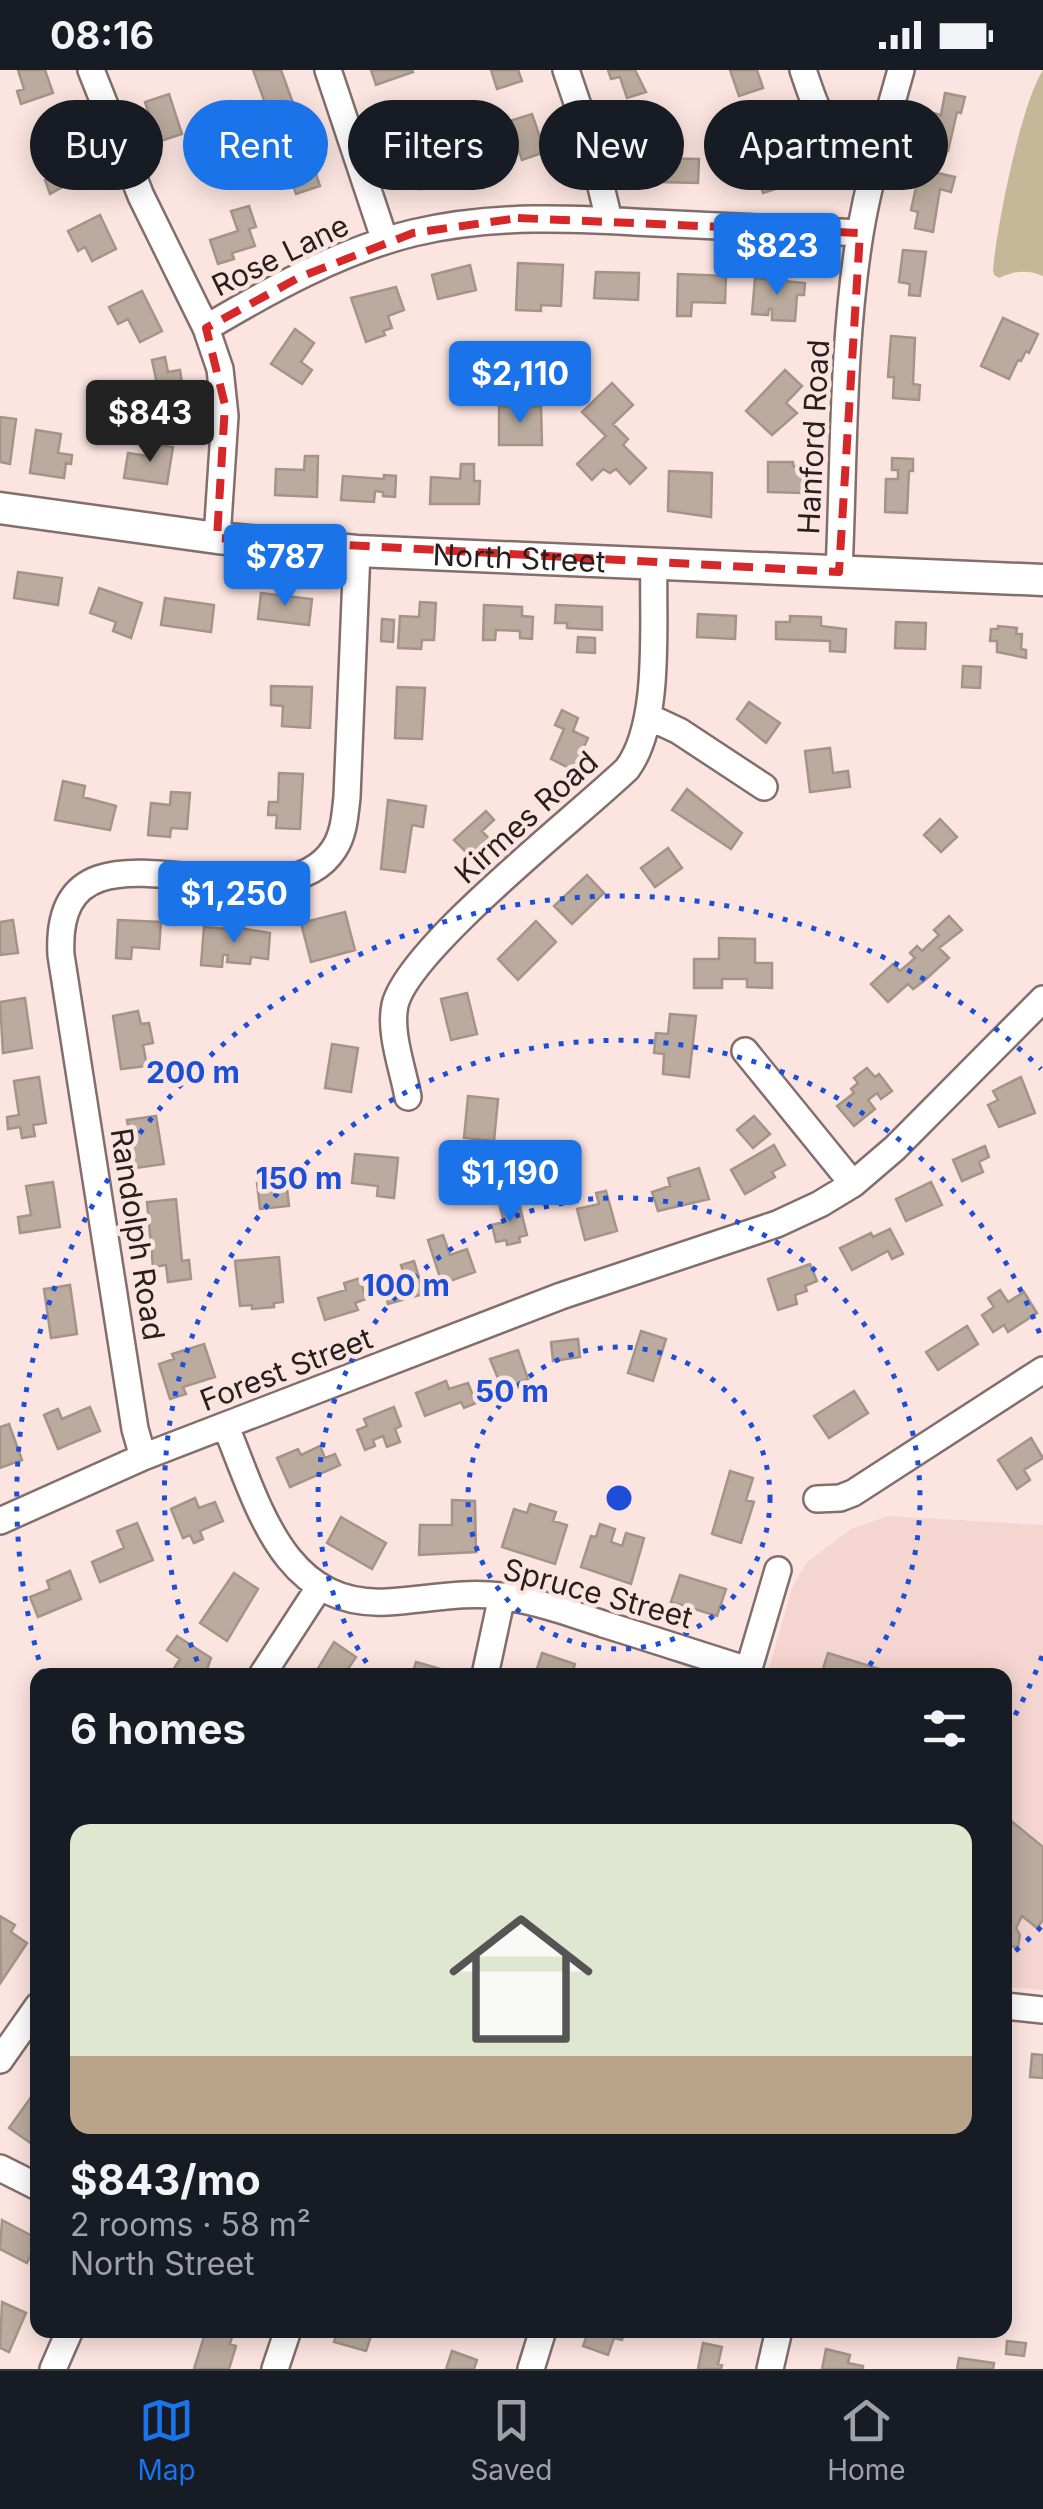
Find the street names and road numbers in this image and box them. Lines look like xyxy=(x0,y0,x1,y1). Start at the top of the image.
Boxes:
street label: Rose Lane xyxy=(206,206,354,304)
street label: Hanford Road xyxy=(790,339,836,535)
street label: North Street xyxy=(432,536,607,580)
street label: Kirmes Road xyxy=(447,743,605,891)
street label: Randolph Road xyxy=(103,1125,173,1343)
street label: Forest Street xyxy=(195,1320,377,1418)
street label: Spruce Street xyxy=(499,1550,697,1636)

